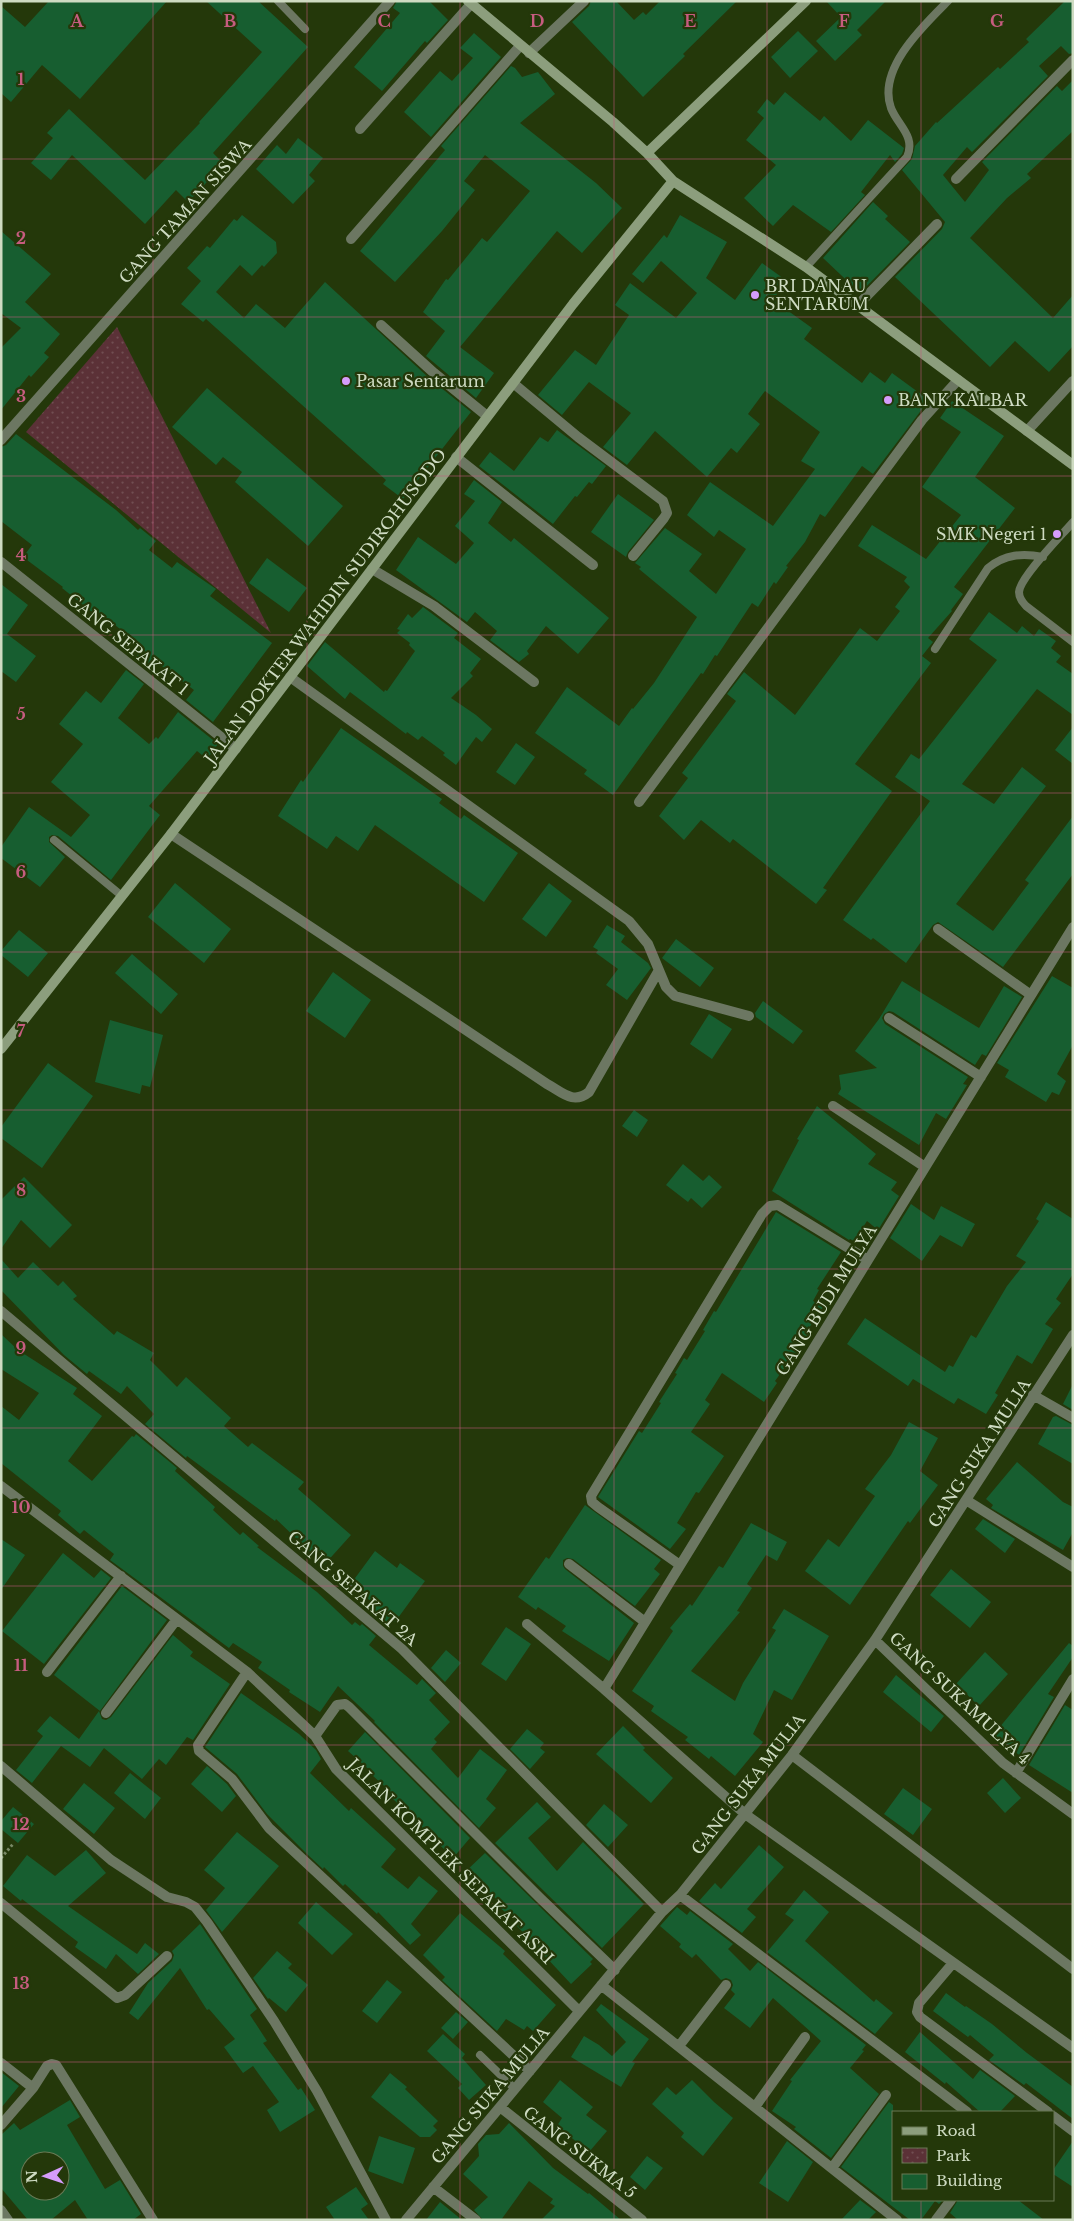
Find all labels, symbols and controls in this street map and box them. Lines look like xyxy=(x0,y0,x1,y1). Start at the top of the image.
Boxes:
text: A xyxy=(70,11,85,31)
text: B xyxy=(224,11,237,31)
text: C xyxy=(377,11,391,31)
text: D xyxy=(530,11,544,31)
text: E xyxy=(684,11,696,31)
text: F xyxy=(838,11,850,31)
text: G xyxy=(990,11,1004,31)
text: 1 xyxy=(18,69,25,89)
street label: GANG TAMAN SISWA xyxy=(115,134,256,288)
text: 2 xyxy=(16,228,26,248)
place label: BRI DANAU SENTARUM xyxy=(765,276,869,314)
marker: BRI DANAU SENTARUM xyxy=(749,289,761,301)
place label: Pasar Sentarum xyxy=(356,371,485,391)
marker: Pasar Sentarum xyxy=(340,375,352,387)
text: 3 xyxy=(16,386,26,406)
place label: BANK KALBAR xyxy=(898,390,1028,410)
marker: BANK KALBAR xyxy=(882,394,894,406)
street label: JALAN DOKTER WAHIDIN SUDIROHUSODO xyxy=(199,444,450,769)
place label: SMK Negeri 1 xyxy=(936,524,1047,544)
marker: SMK Negeri 1 xyxy=(1051,528,1063,540)
text: 4 xyxy=(16,545,26,565)
street label: GANG SEPAKAT 1 xyxy=(63,589,193,699)
text: 5 xyxy=(16,704,26,724)
text: 6 xyxy=(16,862,27,882)
text: 7 xyxy=(17,1021,26,1041)
text: 8 xyxy=(16,1180,26,1200)
street label: GANG BUDI MULYA xyxy=(771,1220,881,1379)
text: 9 xyxy=(16,1338,27,1358)
street label: GANG SUKA MULIA xyxy=(923,1374,1035,1531)
text: 10 xyxy=(11,1497,31,1517)
street label: GANG SEPAKAT 2A xyxy=(284,1526,423,1650)
street label: GANG SUKAMULYA 4 xyxy=(885,1628,1035,1768)
text: 11 xyxy=(14,1655,28,1675)
street label: GANG SUKA MULIA xyxy=(687,1709,810,1858)
street label: JALAN KOMPLEK SEPAKAT ASRI xyxy=(343,1753,558,1968)
text: 12 xyxy=(12,1814,30,1834)
text: 13 xyxy=(12,1973,30,1993)
street label: GANG SUKA MULIA xyxy=(427,2022,554,2168)
street label: GANG SUKMA 5 xyxy=(520,2102,640,2202)
legend xyxy=(892,2111,1054,2201)
text: Road xyxy=(936,2121,976,2140)
text: Park xyxy=(936,2146,972,2165)
north arrow xyxy=(20,2151,70,2201)
text: N xyxy=(23,2170,41,2184)
text: Building xyxy=(936,2171,1003,2190)

